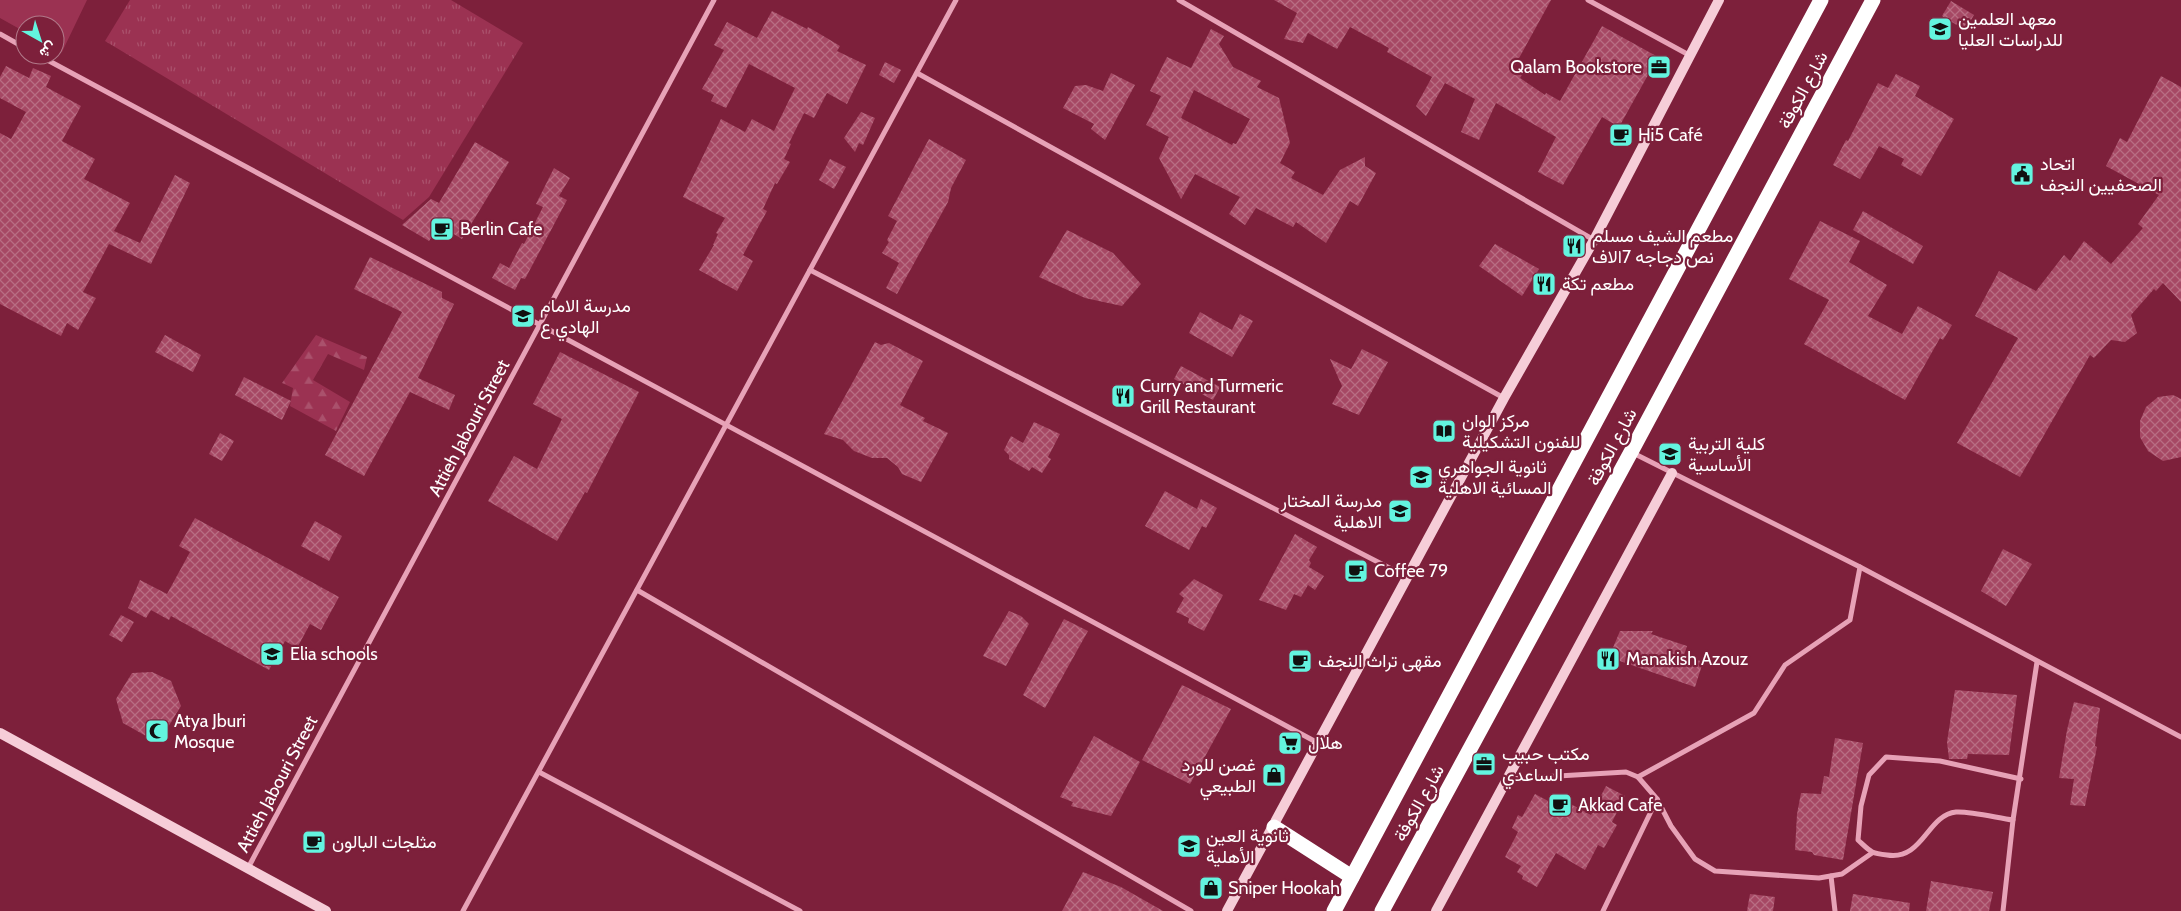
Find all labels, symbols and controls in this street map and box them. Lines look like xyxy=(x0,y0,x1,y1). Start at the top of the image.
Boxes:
place label: معهد العلمين للدراسات العليا xyxy=(1958,8,2063,51)
north arrow xyxy=(15,15,65,65)
school or university icon: معهد العلمين للدراسات العليا xyxy=(1927,16,1953,42)
text: ش xyxy=(36,38,60,63)
street label: شارع الكوفة xyxy=(1773,48,1833,133)
office icon: Qalam Bookstore xyxy=(1646,54,1672,80)
place label: Qalam Bookstore xyxy=(1510,56,1642,78)
cafe icon: Hi5 Café xyxy=(1608,122,1634,148)
place label: Hi5 Café xyxy=(1638,124,1703,146)
place label: اتحاد الصحفيين النجف xyxy=(2040,153,2162,196)
public building icon: اتحاد الصحفيين النجف xyxy=(2009,161,2035,187)
cafe icon: Berlin Cafe xyxy=(429,216,455,242)
place label: Berlin Cafe xyxy=(460,218,542,240)
place label: مطعم الشيف مسلم نص دجاجه 7الاف xyxy=(1592,225,1733,268)
restaurant icon: مطعم الشيف مسلم نص دجاجه 7الاف xyxy=(1561,233,1587,259)
restaurant icon: مطعم تكة xyxy=(1531,271,1557,297)
place label: مطعم تكة xyxy=(1562,273,1634,296)
place label: مدرسة الامام الهادي ع xyxy=(540,295,631,342)
school or university icon: مدرسة الامام الهادي ع xyxy=(510,303,536,329)
street label: Attieh Jabouri Street xyxy=(424,356,514,500)
place label: Curry and Turmeric Grill Restaurant xyxy=(1140,375,1283,418)
restaurant icon: Curry and Turmeric Grill Restaurant xyxy=(1110,383,1136,409)
street label: شارع الكوفة xyxy=(1582,405,1642,490)
place label: مركز الوان للفنون التشكيلية xyxy=(1462,410,1580,453)
library icon: مركز الوان للفنون التشكيلية xyxy=(1431,418,1457,444)
place label: كلية التربية الأساسية xyxy=(1688,433,1765,476)
school or university icon: كلية التربية الأساسية xyxy=(1657,441,1683,467)
place label: ثانوية الجواهري المسائية الاهلية xyxy=(1438,456,1552,499)
school or university icon: ثانوية الجواهري المسائية الاهلية xyxy=(1408,464,1434,490)
place label: مدرسة المختار الاهلية xyxy=(1280,490,1382,533)
school or university icon: مدرسة المختار الاهلية xyxy=(1387,498,1413,524)
cafe icon: Coffee 79 xyxy=(1343,558,1369,584)
place label: Coffee 79 xyxy=(1374,560,1448,582)
school or university icon: Elia schools xyxy=(259,641,285,667)
place label: Elia schools xyxy=(290,643,378,665)
restaurant icon: Manakish Azouz xyxy=(1595,646,1621,672)
cafe icon: مقهى تراث النجف xyxy=(1287,648,1313,674)
place label: Manakish Azouz xyxy=(1626,648,1749,670)
place label: مقهى تراث النجف xyxy=(1318,650,1442,672)
place label: Atya Jburi Mosque xyxy=(174,710,246,753)
street label: Attieh Jabouri Street xyxy=(232,712,322,856)
mosque icon: Atya Jburi Mosque xyxy=(144,718,170,744)
supermarket icon: هلال xyxy=(1277,730,1303,756)
place label: هلال xyxy=(1308,732,1343,754)
place label: مكتب حبيب الساعدي xyxy=(1502,743,1590,790)
office icon: مكتب حبيب الساعدي xyxy=(1471,751,1497,777)
place label: غصن للورد الطبيعي xyxy=(1182,754,1256,801)
street label: شارع الكوفة xyxy=(1389,761,1450,846)
shop icon: غصن للورد الطبيعي xyxy=(1261,762,1287,788)
cafe icon: Akkad Cafe xyxy=(1547,792,1573,818)
place label: Akkad Cafe xyxy=(1578,794,1662,816)
place label: ثانوية العين الأهلية xyxy=(1206,825,1289,868)
cafe icon: مثلجات البالون xyxy=(301,829,327,855)
place label: مثلجات البالون xyxy=(332,831,437,853)
school or university icon: ثانوية العين الأهلية xyxy=(1176,833,1202,859)
shop icon: Sniper Hookah xyxy=(1198,875,1224,901)
place label: Sniper Hookah xyxy=(1228,877,1340,899)

